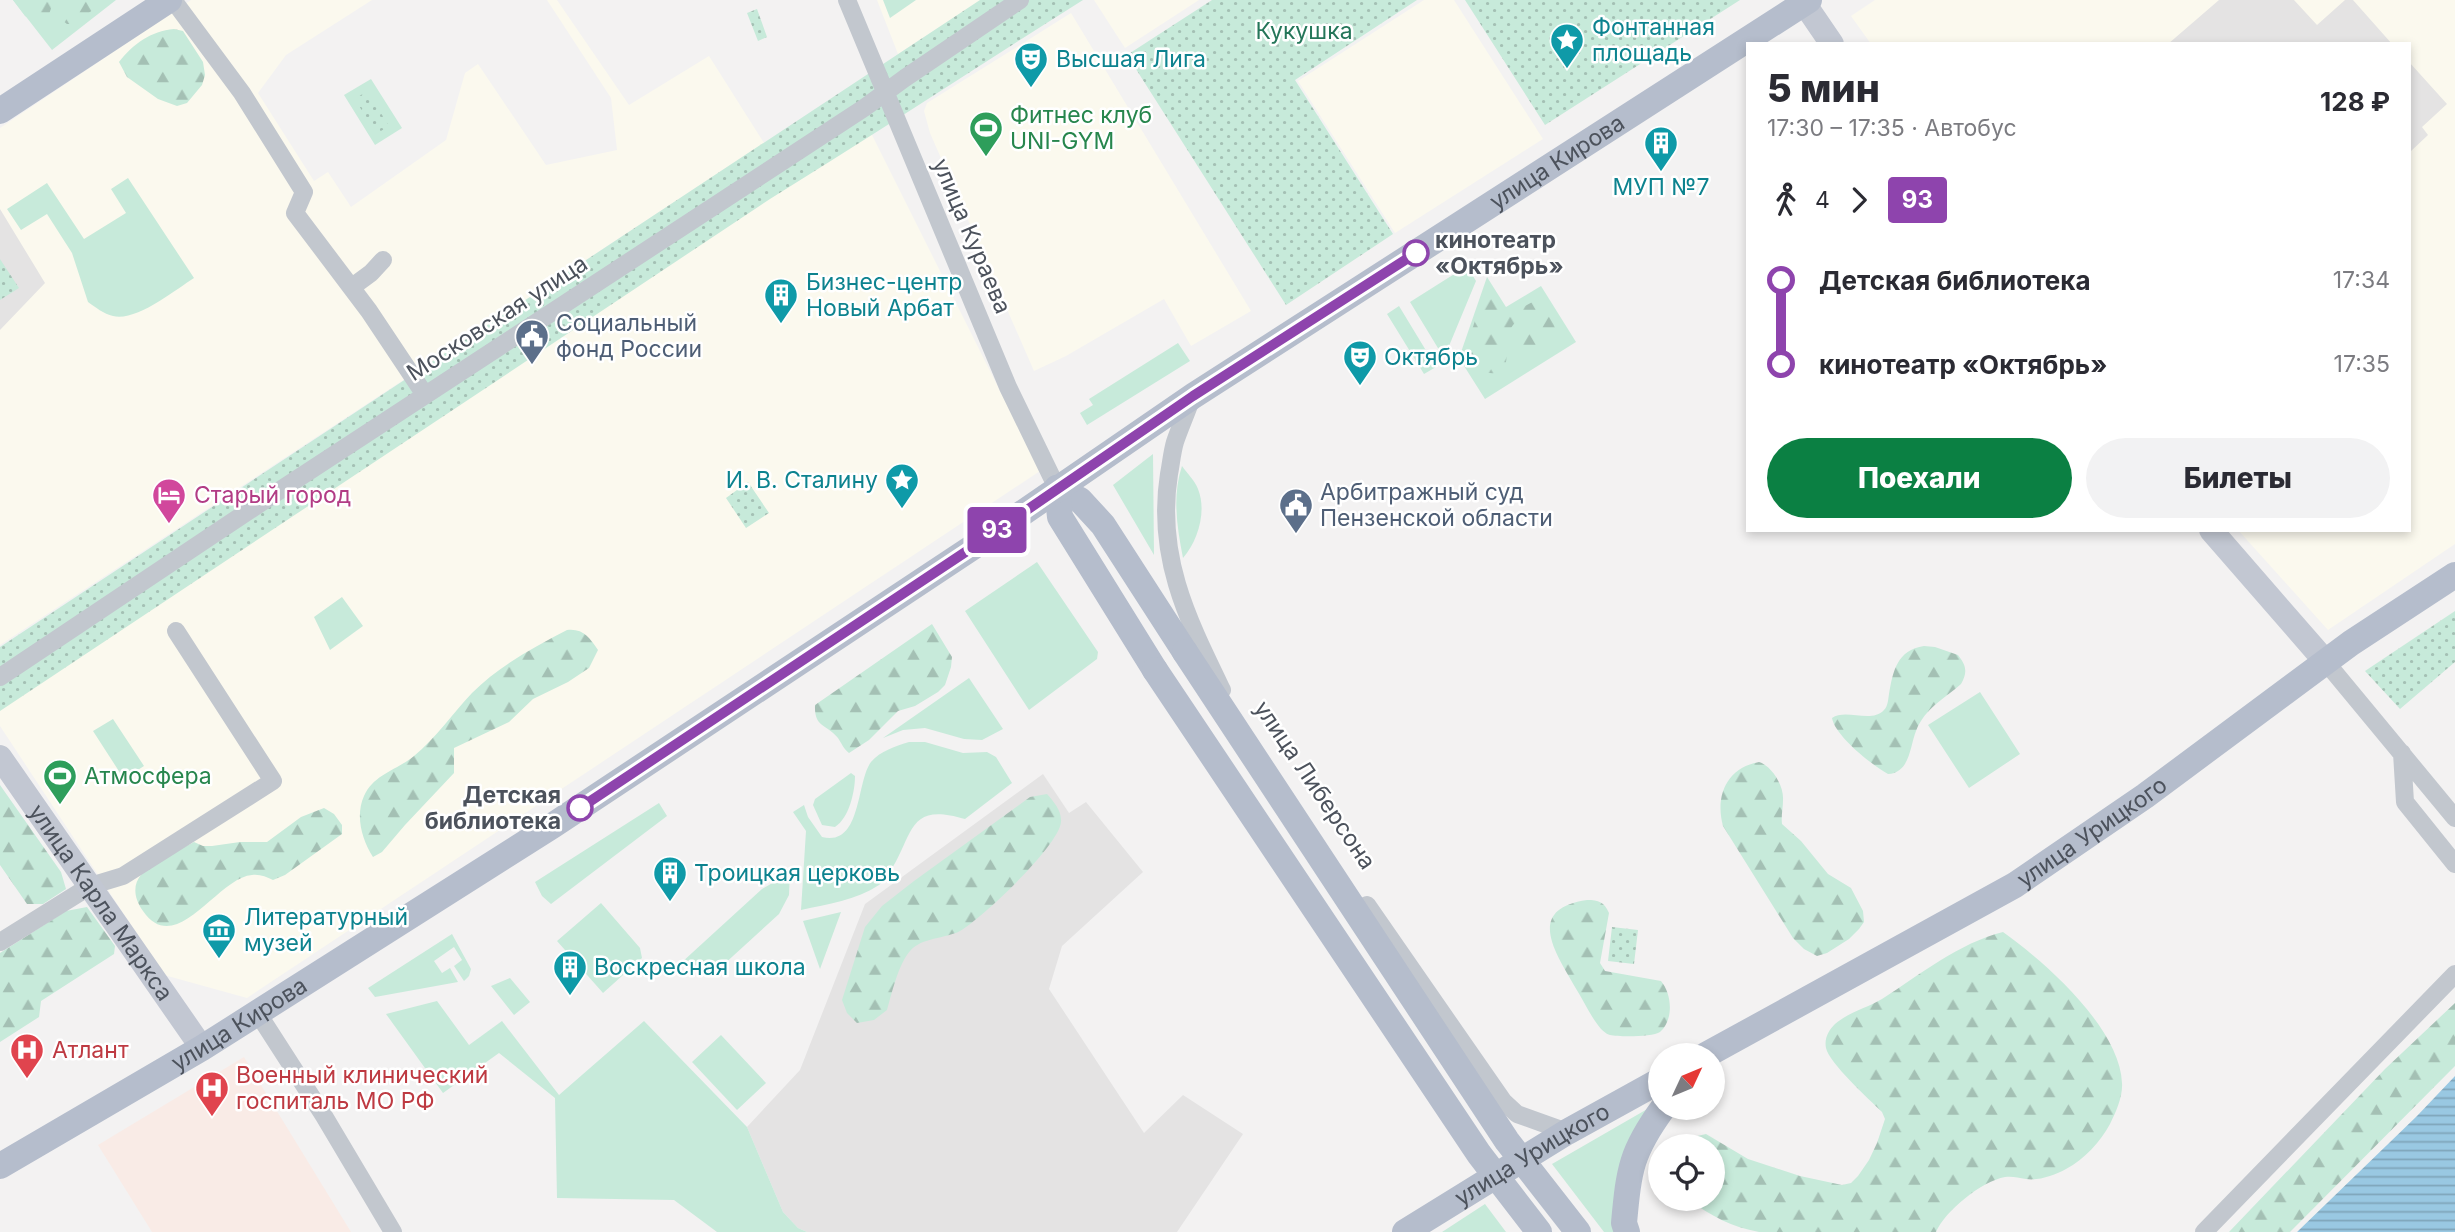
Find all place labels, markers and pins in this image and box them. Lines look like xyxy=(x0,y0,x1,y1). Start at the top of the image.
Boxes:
place label: Фонтанная площадь xyxy=(1592,13,1715,67)
place icon: Фонтанная площадь xyxy=(1548,21,1586,70)
theatre icon: Высшая Лига xyxy=(1012,40,1050,89)
place label: Высшая Лига xyxy=(1056,45,1206,73)
place label: Фитнес клуб UNI-GYM xyxy=(1010,101,1152,155)
sports icon: Фитнес клуб UNI-GYM xyxy=(967,109,1005,158)
building icon: МУП №7 xyxy=(1642,124,1680,173)
place label: МУП №7 xyxy=(1613,173,1709,201)
place label: кинотеатр «Октябрь» xyxy=(1435,226,1564,280)
marker: кинотеатр «Октябрь» xyxy=(1403,240,1429,266)
place label: Бизнес-центр Новый Арбат xyxy=(806,268,962,322)
building icon: Бизнес-центр Новый Арбат xyxy=(762,276,800,325)
place label: Социальный фонд России xyxy=(556,309,702,363)
public building icon: Социальный фонд России xyxy=(513,317,551,366)
theatre icon: Октябрь xyxy=(1341,338,1379,387)
place label: Октябрь xyxy=(1384,343,1478,371)
place icon: И. В. Сталину xyxy=(883,461,921,510)
place label: И. В. Сталину xyxy=(726,466,878,494)
hotel icon: Старый город xyxy=(150,476,188,525)
place label: Арбитражный суд Пензенской области xyxy=(1320,478,1553,532)
place label: Старый город xyxy=(194,481,351,509)
public building icon: Арбитражный суд Пензенской области xyxy=(1277,486,1315,535)
sports icon: Атмосфера xyxy=(41,757,79,806)
place label: Атмосфера xyxy=(84,762,212,790)
place label: Детская библиотека xyxy=(425,781,561,835)
marker: Детская библиотека xyxy=(567,795,593,821)
building icon: Троицкая церковь xyxy=(651,854,689,903)
place label: Троицкая церковь xyxy=(694,859,900,887)
place label: Литературный музей xyxy=(244,903,408,957)
museum icon: Литературный музей xyxy=(200,911,238,960)
building icon: Воскресная школа xyxy=(551,948,589,997)
place label: Воскресная школа xyxy=(594,953,806,981)
hospital icon: Атлант xyxy=(8,1031,46,1080)
place label: Атлант xyxy=(52,1036,129,1064)
place label: Военный клинический госпиталь МО РФ xyxy=(236,1061,488,1115)
hospital icon: Военный клинический госпиталь МО РФ xyxy=(193,1069,231,1118)

